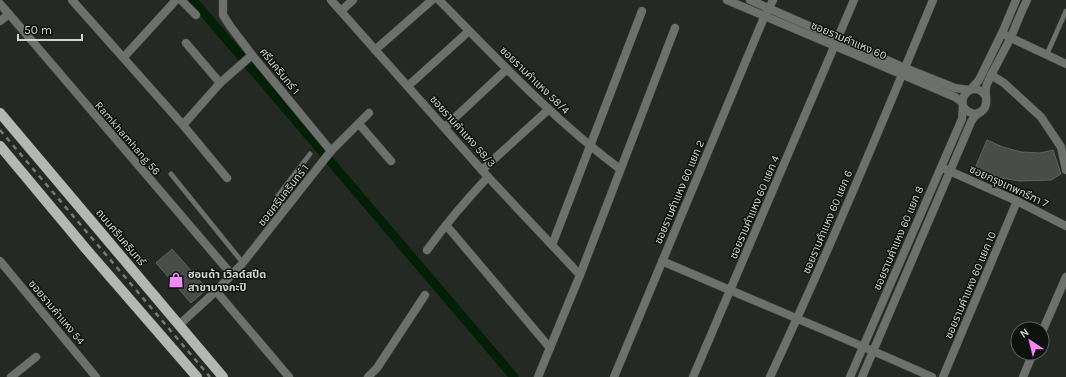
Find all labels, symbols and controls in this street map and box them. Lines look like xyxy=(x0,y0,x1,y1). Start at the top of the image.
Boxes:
scale bar xyxy=(18,16,82,42)
street label: ซอยรามคำแหง 60 xyxy=(809,19,889,62)
text: 50 m xyxy=(24,23,52,37)
street label: ซอยรามคำแหง 58/4 xyxy=(497,44,572,117)
street label: ศรีนครินทร์ 1 xyxy=(257,45,302,97)
street label: ซอยรามคำแหง 58/3 xyxy=(427,93,498,170)
street label: Ramkhamhang 56 xyxy=(92,99,163,178)
street label: ซอยรามคำแหง 60 แยก 2 xyxy=(652,138,707,246)
street label: ซอยรามคำแหง 60 แยก 4 xyxy=(727,153,782,261)
street label: ซอยศรีนครินทร์ 1 xyxy=(255,162,312,229)
street label: ซอยกรุงเทพกรีฑา 7 xyxy=(967,162,1050,210)
street label: ซอยรามคำแหง 60 แยก 6 xyxy=(800,168,855,276)
street label: ซอยรามคำแหง 60 แยก 8 xyxy=(871,184,926,292)
street label: ถนนศรีนครินทร์ xyxy=(93,206,148,269)
street label: ซอยรามคำแหง 60 แยก 10 xyxy=(942,230,999,341)
place label: ฮอนด้า เวิลด์สปีด สาขาบางกะปิ xyxy=(188,268,266,294)
shop icon: ฮอนด้า เวิลด์สปีด สาขาบางกะปิ xyxy=(167,271,185,289)
street label: ซอยรามคำแหง 54 xyxy=(26,277,87,347)
north arrow xyxy=(1010,321,1050,361)
text: N xyxy=(1018,326,1032,341)

